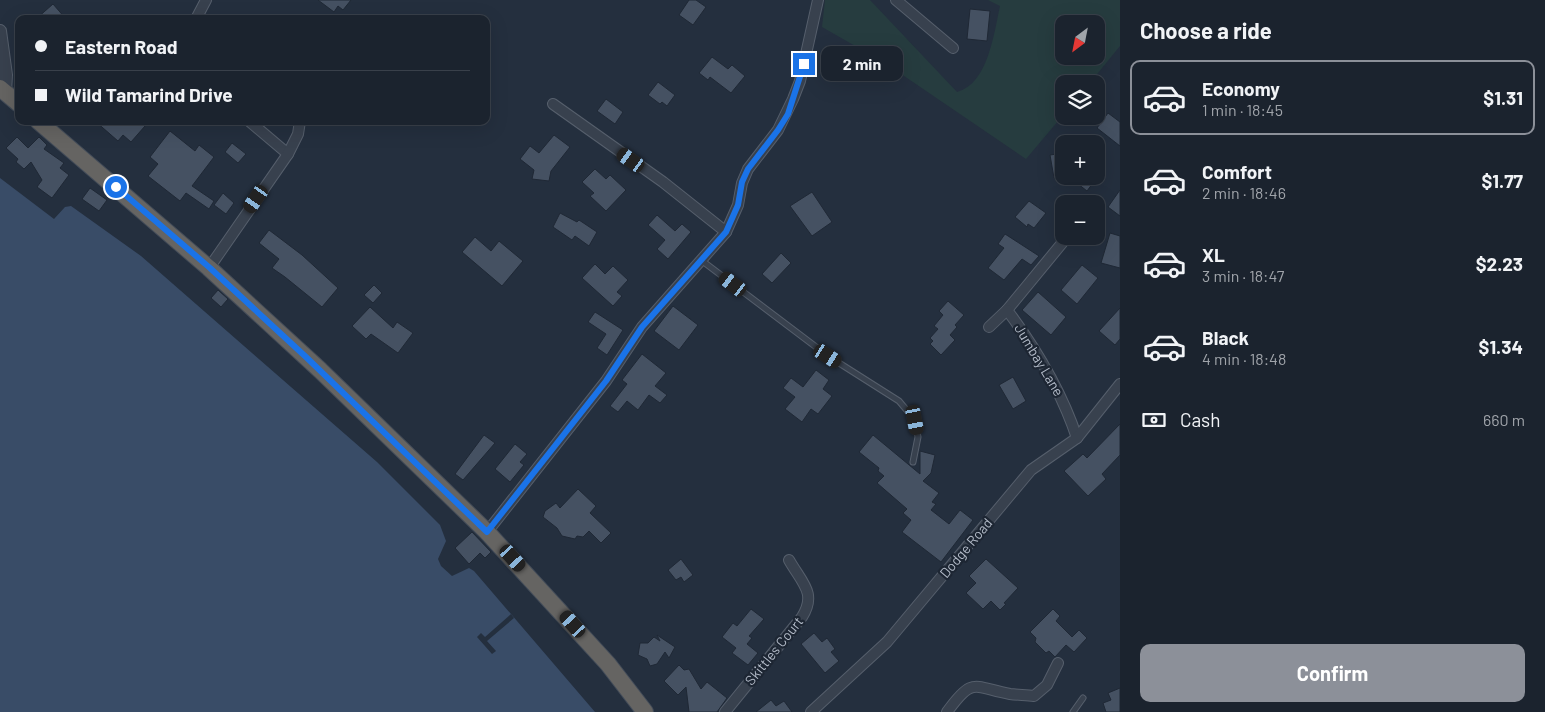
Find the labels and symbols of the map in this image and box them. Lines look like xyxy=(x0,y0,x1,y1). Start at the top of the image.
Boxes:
north arrow xyxy=(1055,15,1105,65)
callout: 2 min xyxy=(822,46,904,82)
route end xyxy=(793,53,815,75)
car xyxy=(614,145,647,175)
route start xyxy=(105,176,127,198)
car xyxy=(241,182,270,216)
car xyxy=(716,269,749,299)
street label: Jumbay Lane xyxy=(1011,321,1068,399)
car xyxy=(811,342,844,370)
car xyxy=(904,404,925,436)
street label: Dodge Road xyxy=(936,514,995,581)
car xyxy=(497,542,528,574)
car xyxy=(557,608,588,640)
street label: Skittles Court xyxy=(741,613,806,688)

